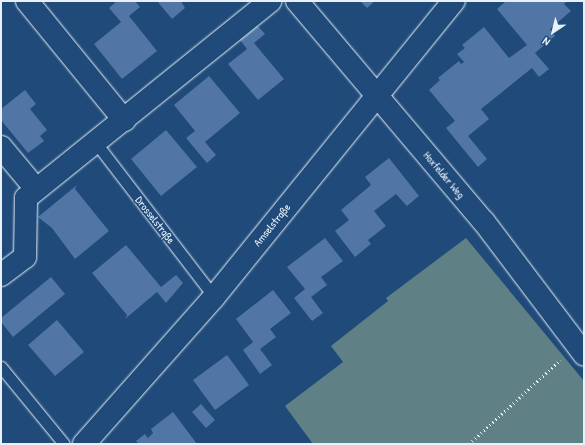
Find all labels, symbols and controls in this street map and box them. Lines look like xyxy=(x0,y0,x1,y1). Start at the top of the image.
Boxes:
north arrow xyxy=(533,12,573,52)
text: N xyxy=(540,34,553,49)
street label: Hoxfelder Weg xyxy=(421,149,467,201)
street label: Drosselstraße xyxy=(132,194,178,246)
street label: Amselstraße xyxy=(251,201,293,249)

